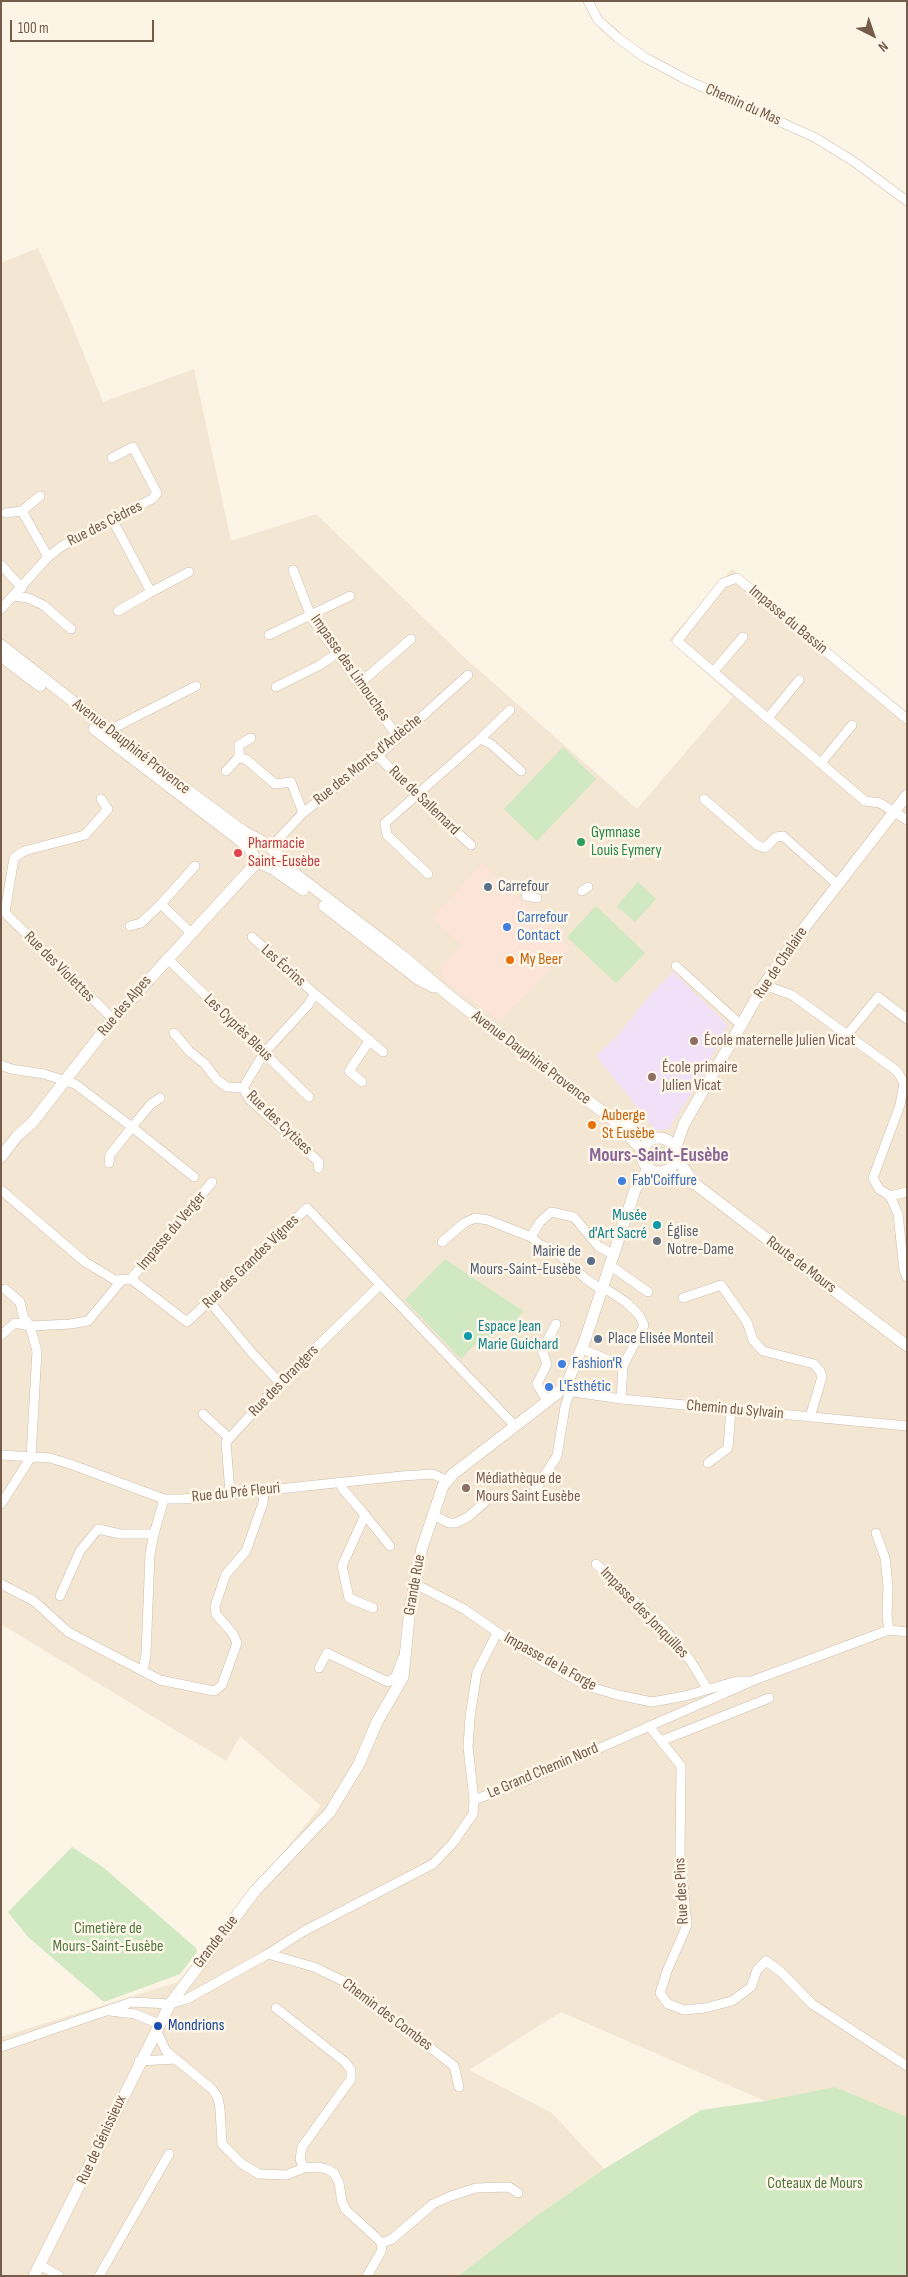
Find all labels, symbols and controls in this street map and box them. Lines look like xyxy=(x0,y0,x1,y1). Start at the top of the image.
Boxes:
scale bar xyxy=(12,10,156,42)
north arrow xyxy=(848,10,898,60)
text: 100 m xyxy=(18,19,49,38)
text: N xyxy=(875,38,892,56)
street label: Chemin du Mas xyxy=(702,80,784,130)
street label: Rue des Cèdres xyxy=(64,497,146,551)
street label: Impasse du Bassin xyxy=(745,581,831,659)
street label: Impasse des Limouches xyxy=(306,611,394,725)
street label: Avenue Dauphiné Provence xyxy=(68,695,194,799)
street label: Rue des Monts d'Ardèche xyxy=(310,710,426,810)
street label: Rue de Sallemard xyxy=(384,762,464,840)
place label: Gymnase Louis Eymery xyxy=(591,823,662,861)
place label: Pharmacie Saint-Eusèbe xyxy=(248,834,320,872)
marker: Gymnase Louis Eymery xyxy=(575,836,587,848)
marker: Pharmacie Saint-Eusèbe xyxy=(232,847,244,859)
place label: Carrefour xyxy=(498,877,549,897)
marker: Carrefour xyxy=(482,881,494,893)
place label: Carrefour Contact xyxy=(517,908,568,946)
marker: Carrefour Contact xyxy=(501,921,513,933)
street label: Rue de Chalaire xyxy=(750,923,812,1003)
street label: Rue des Violettes xyxy=(20,928,98,1006)
street label: Les Écrins xyxy=(257,941,309,991)
place label: My Beer xyxy=(520,950,563,970)
marker: My Beer xyxy=(504,954,516,966)
street label: Rue des Alpes xyxy=(94,972,156,1040)
street label: Les Cyprès Bleus xyxy=(199,990,277,1066)
street label: Avenue Dauphiné Provence xyxy=(468,1007,594,1109)
place label: École maternelle Julien Vicat xyxy=(704,1031,855,1051)
marker: École maternelle Julien Vicat xyxy=(688,1035,700,1047)
place label: École primaire Julien Vicat xyxy=(662,1058,738,1096)
marker: École primaire Julien Vicat xyxy=(646,1071,658,1083)
street label: Rue des Cytises xyxy=(242,1087,316,1159)
place label: Auberge St Eusèbe xyxy=(602,1106,655,1144)
marker: Auberge St Eusèbe xyxy=(586,1119,598,1131)
district label: Mours-Saint-Eusèbe xyxy=(589,1145,729,1167)
place label: Fab'Coiffure xyxy=(632,1171,697,1191)
marker: Fab'Coiffure xyxy=(616,1175,628,1187)
street label: Impasse du Verger xyxy=(133,1188,211,1274)
place label: Musée d'Art Sacré xyxy=(588,1206,647,1244)
street label: Rue des Grandes Vignes xyxy=(199,1211,303,1313)
marker: Musée d'Art Sacré xyxy=(651,1219,663,1231)
place label: Église Notre-Dame xyxy=(667,1222,734,1260)
street label: Route de Mours xyxy=(762,1232,840,1298)
marker: Église Notre-Dame xyxy=(651,1235,663,1247)
place label: Mairie de Mours-Saint-Eusèbe xyxy=(470,1242,581,1280)
marker: Mairie de Mours-Saint-Eusèbe xyxy=(585,1255,597,1267)
place label: Espace Jean Marie Guichard xyxy=(478,1317,558,1355)
place label: Place Elisée Monteil xyxy=(608,1329,713,1349)
marker: Espace Jean Marie Guichard xyxy=(462,1330,474,1342)
marker: Place Elisée Monteil xyxy=(592,1333,604,1345)
street label: Rue des Orangers xyxy=(245,1341,323,1421)
place label: Fashion'R xyxy=(572,1354,622,1374)
marker: Fashion'R xyxy=(556,1358,568,1370)
place label: L'Esthétic xyxy=(559,1377,611,1397)
marker: L'Esthétic xyxy=(543,1381,555,1393)
street label: Chemin du Sylvain xyxy=(686,1396,784,1424)
place label: Médiathèque de Mours Saint Eusèbe xyxy=(476,1469,580,1507)
street label: Rue du Pré Fleuri xyxy=(191,1479,281,1507)
marker: Médiathèque de Mours Saint Eusèbe xyxy=(460,1482,472,1494)
street label: Grande Rue xyxy=(400,1553,430,1617)
street label: Impasse des Jonquilles xyxy=(596,1563,692,1663)
street label: Impasse de la Forge xyxy=(500,1629,600,1695)
street label: Le Grand Chemin Nord xyxy=(485,1739,601,1803)
street label: Rue des Pins xyxy=(671,1857,693,1925)
street label: Grande Rue xyxy=(189,1912,243,1972)
park label: Cimetière de Mours-Saint-Eusèbe xyxy=(53,1919,163,1957)
street label: Chemin des Combes xyxy=(338,1975,436,2055)
place label: Mondrions xyxy=(168,2016,224,2036)
marker: Mondrions xyxy=(152,2020,164,2032)
street label: Rue de Génissieux xyxy=(73,2092,131,2188)
park label: Coteaux de Mours xyxy=(767,2174,863,2194)

